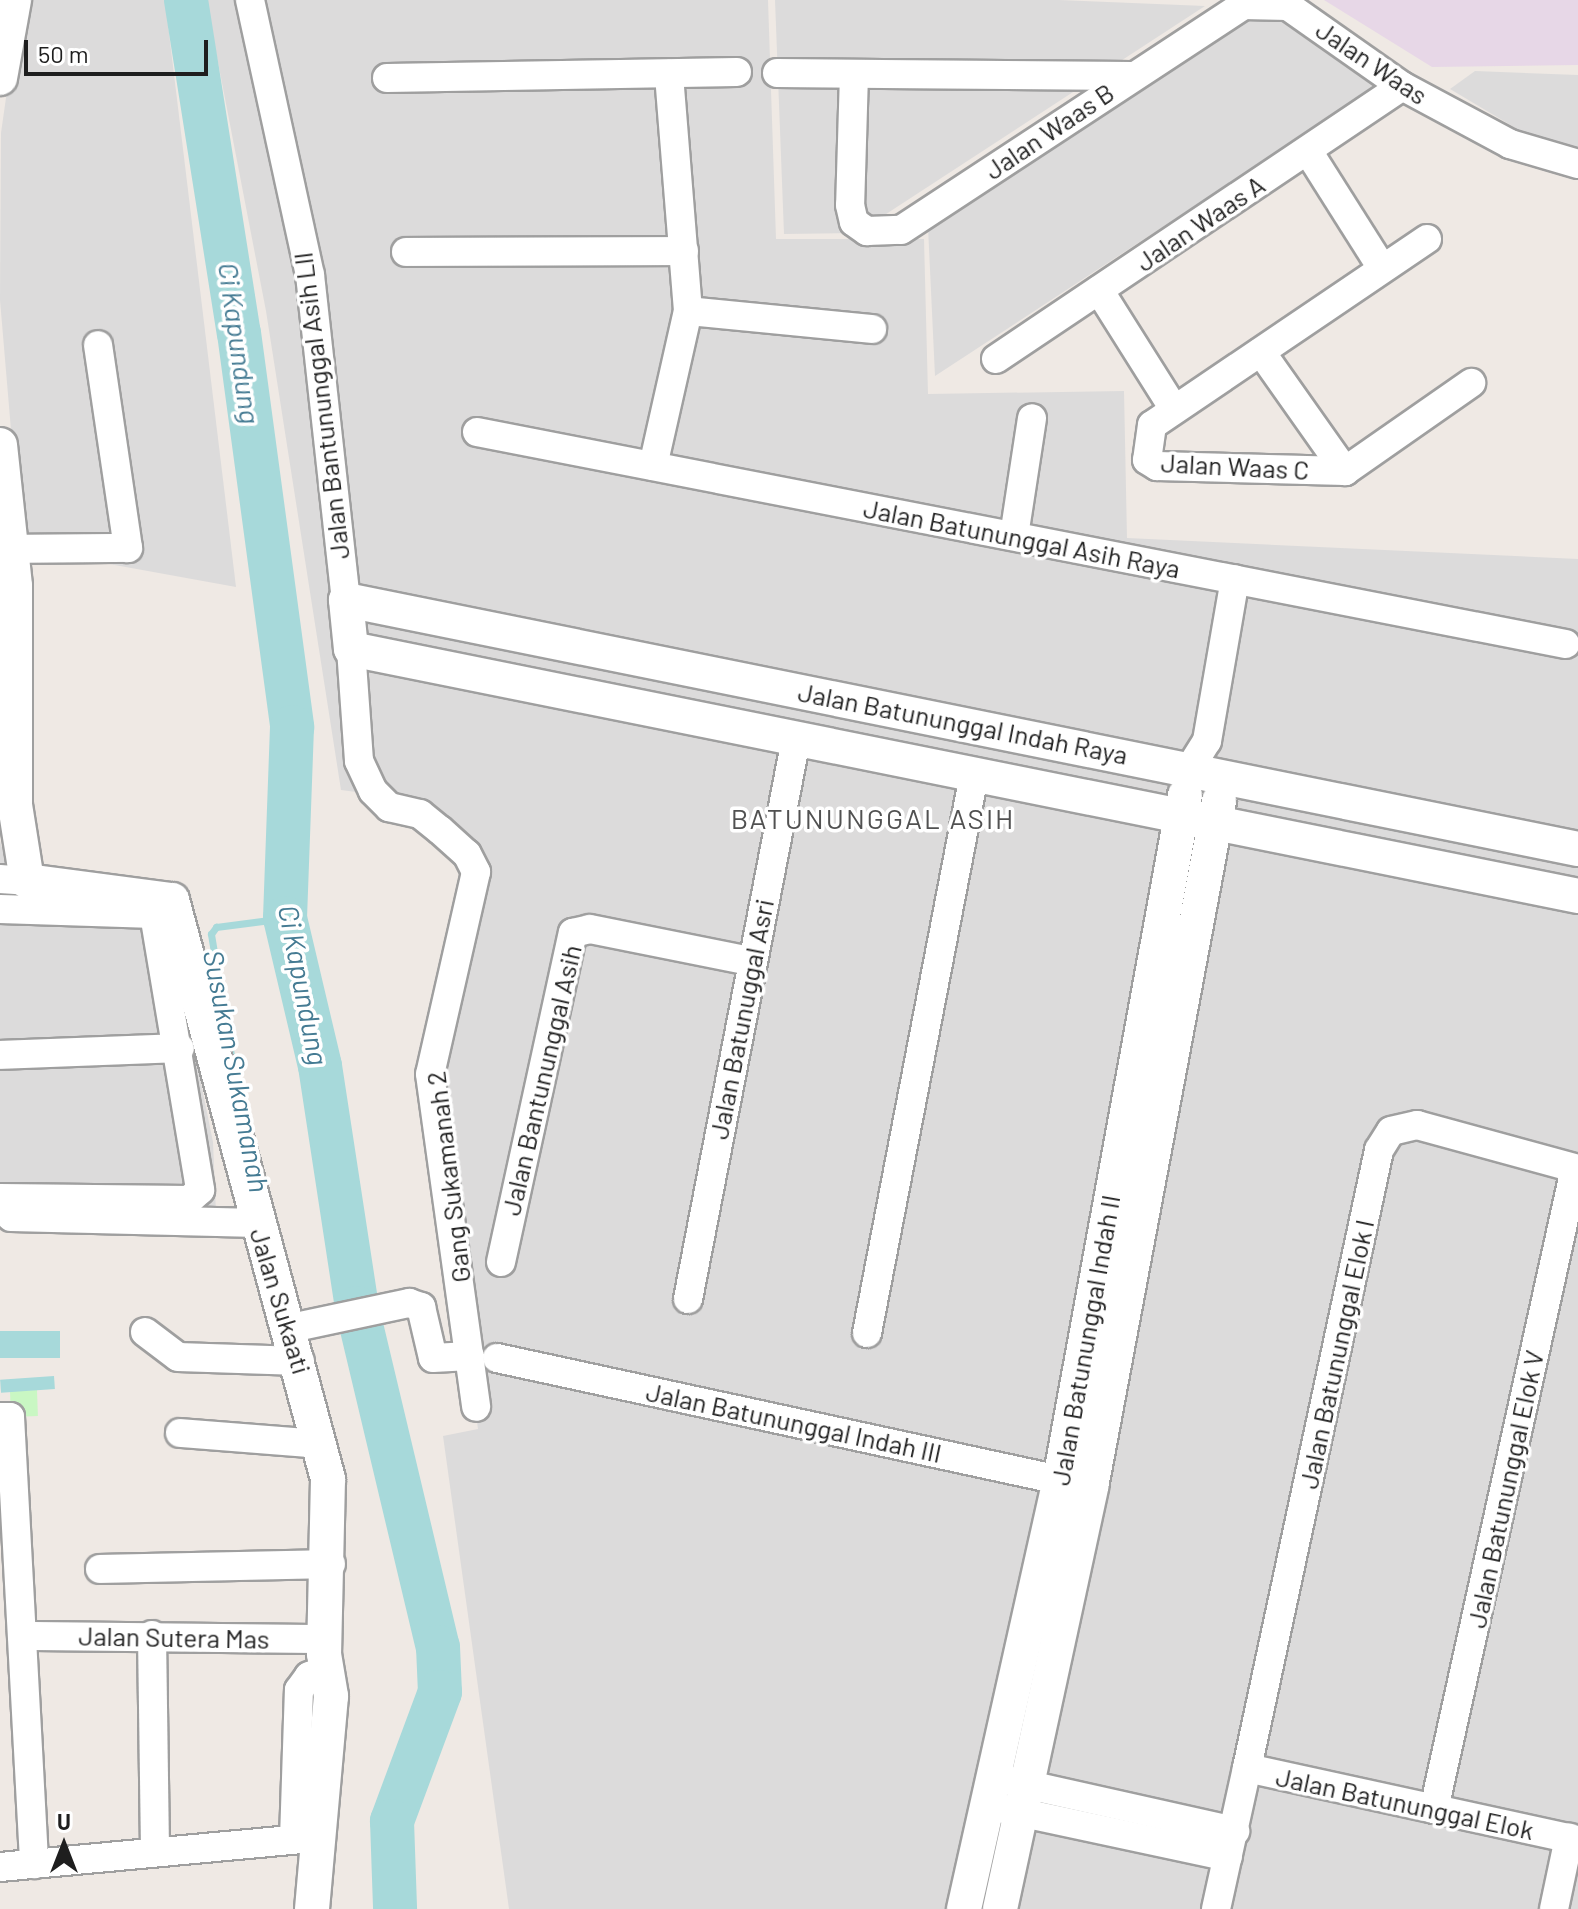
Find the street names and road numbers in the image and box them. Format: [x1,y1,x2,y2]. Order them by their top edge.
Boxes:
street label: Jalan Waas [1310,13,1434,111]
street label: Jalan Waas B [979,76,1119,186]
street label: Jalan Waas A [1130,169,1270,277]
street label: Jalan Bantununggal Asih Lll [287,251,355,561]
street label: Jalan Waas C [1160,447,1310,485]
street label: Jalan Batununggal Asih Raya [861,492,1183,584]
street label: Jalan Batununggal Indah Raya [796,676,1130,770]
street label: Jalan Batunuggal Asri [702,896,780,1142]
street label: Jalan Bantununggal Asih [495,942,587,1218]
street label: Gang Sukamanah 2 [420,1070,476,1284]
street label: Jalan Batununggal Indah II [1044,1192,1126,1488]
street label: Jalan Batununggal Elok I [1292,1216,1380,1492]
street label: Jalan Sukaati [244,1224,318,1378]
street label: Jalan Batununggal Elok V [1460,1347,1550,1631]
street label: Jalan Batununggal Indah III [643,1375,945,1469]
street label: Jalan Sutera Mas [78,1620,270,1654]
street label: Jalan Batununggal Elok [1273,1760,1537,1846]

